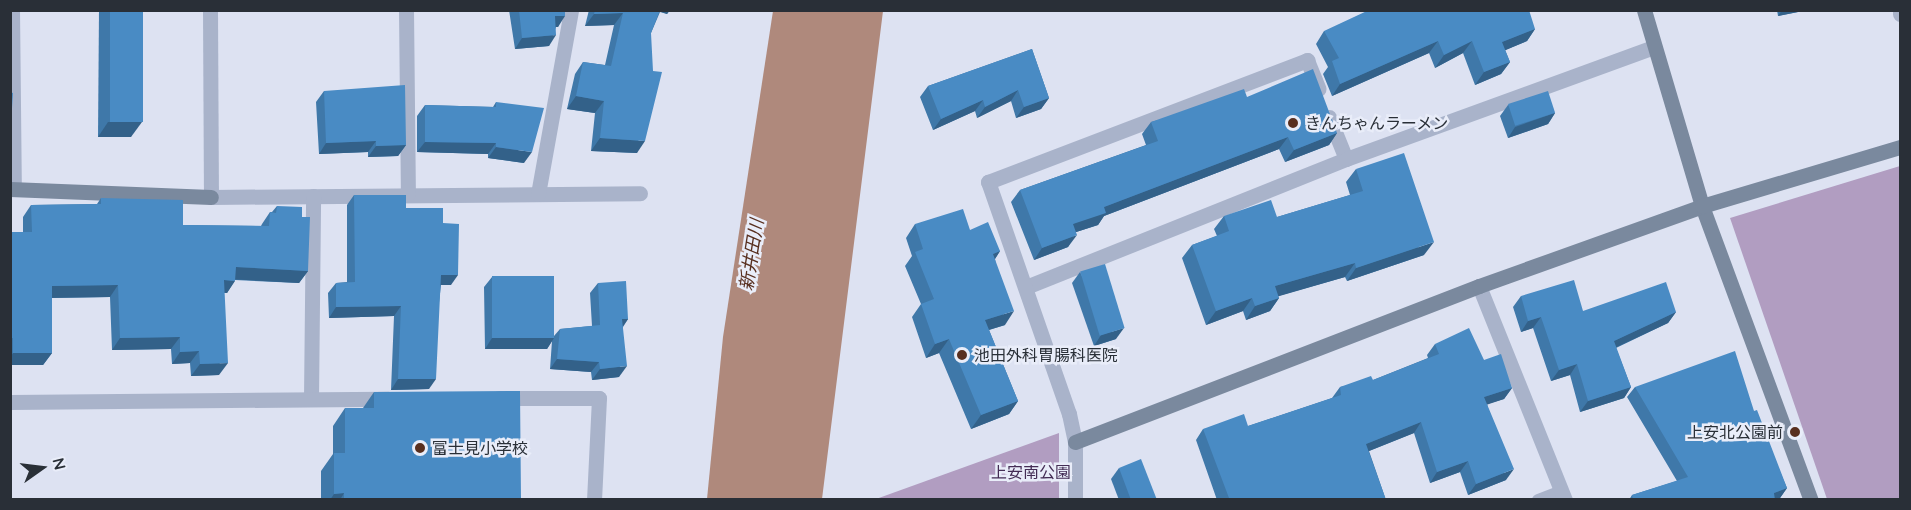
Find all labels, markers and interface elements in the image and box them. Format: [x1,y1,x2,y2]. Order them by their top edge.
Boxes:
place label: きんちゃんラーメン [1305,113,1449,133]
marker: きんちゃんラーメン [1286,116,1300,130]
water label: 新井田川 [736,218,768,292]
place label: 池田外科胃腸科医院 [974,345,1118,365]
marker: 池田外科胃腸科医院 [955,348,969,362]
place label: 上安北公園前 [1687,422,1783,442]
marker: 上安北公園前 [1788,425,1802,439]
north arrow [12,438,72,498]
place label: 富士見小学校 [432,438,528,458]
marker: 富士見小学校 [413,441,427,455]
text: N [48,456,71,472]
park label: 上安南公園 [991,462,1071,482]

